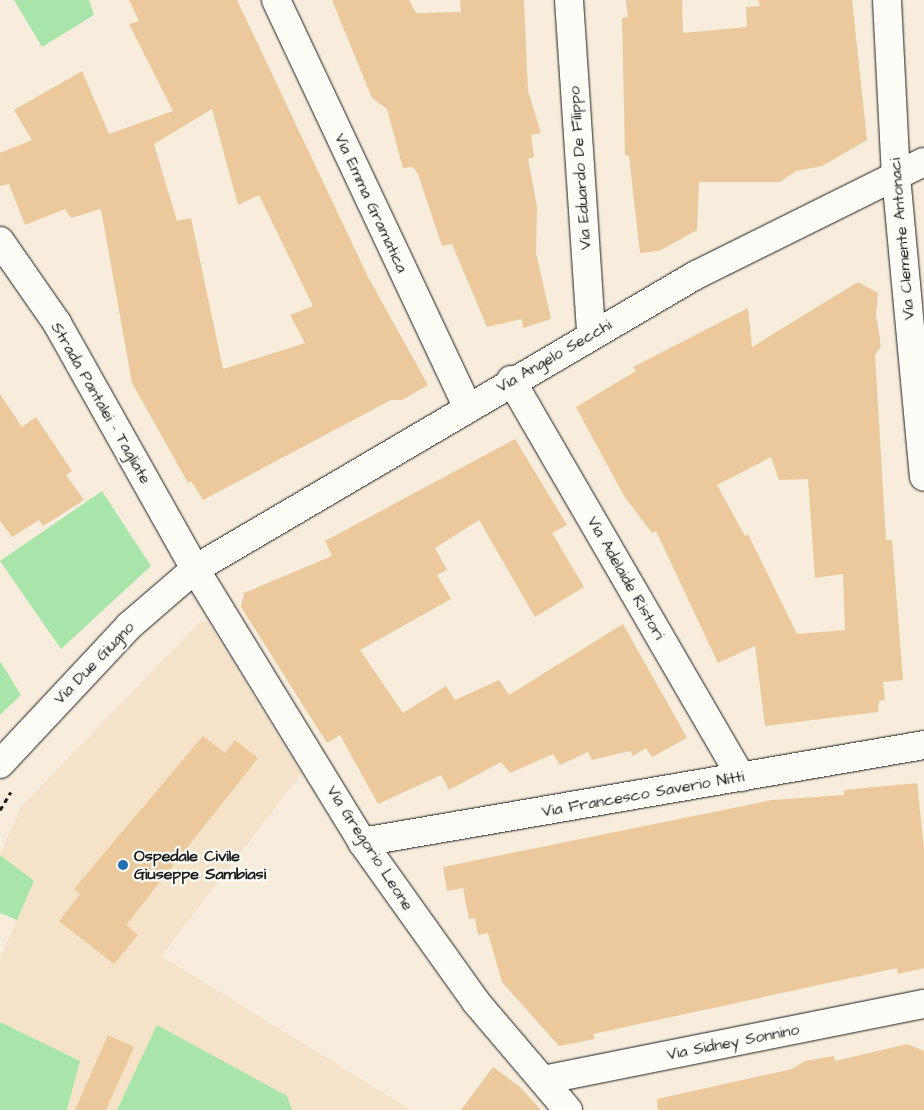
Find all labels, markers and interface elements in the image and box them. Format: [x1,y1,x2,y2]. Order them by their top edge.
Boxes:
street label: Via Eduardo De Filippo [565,85,595,251]
street label: Via Emma Gramatica [330,130,412,276]
street label: Via Clemente Antonaci [885,157,919,321]
street label: Via Angelo Secchi [493,315,615,397]
street label: Strada Pantalei - Tagliate [47,319,155,487]
street label: Via Adelaide Ristori [583,513,669,643]
street label: Via Due Giugno [50,618,138,708]
street label: Via Francesco Saverio Nitti [540,767,746,821]
street label: Via Gregorio Leone [323,782,417,914]
place label: Ospedale Civile Giuseppe Sambiasi [134,846,266,884]
marker: Ospedale Civile Giuseppe Sambiasi [116,858,130,872]
street label: Via Sidney Sonnino [665,1020,801,1064]

